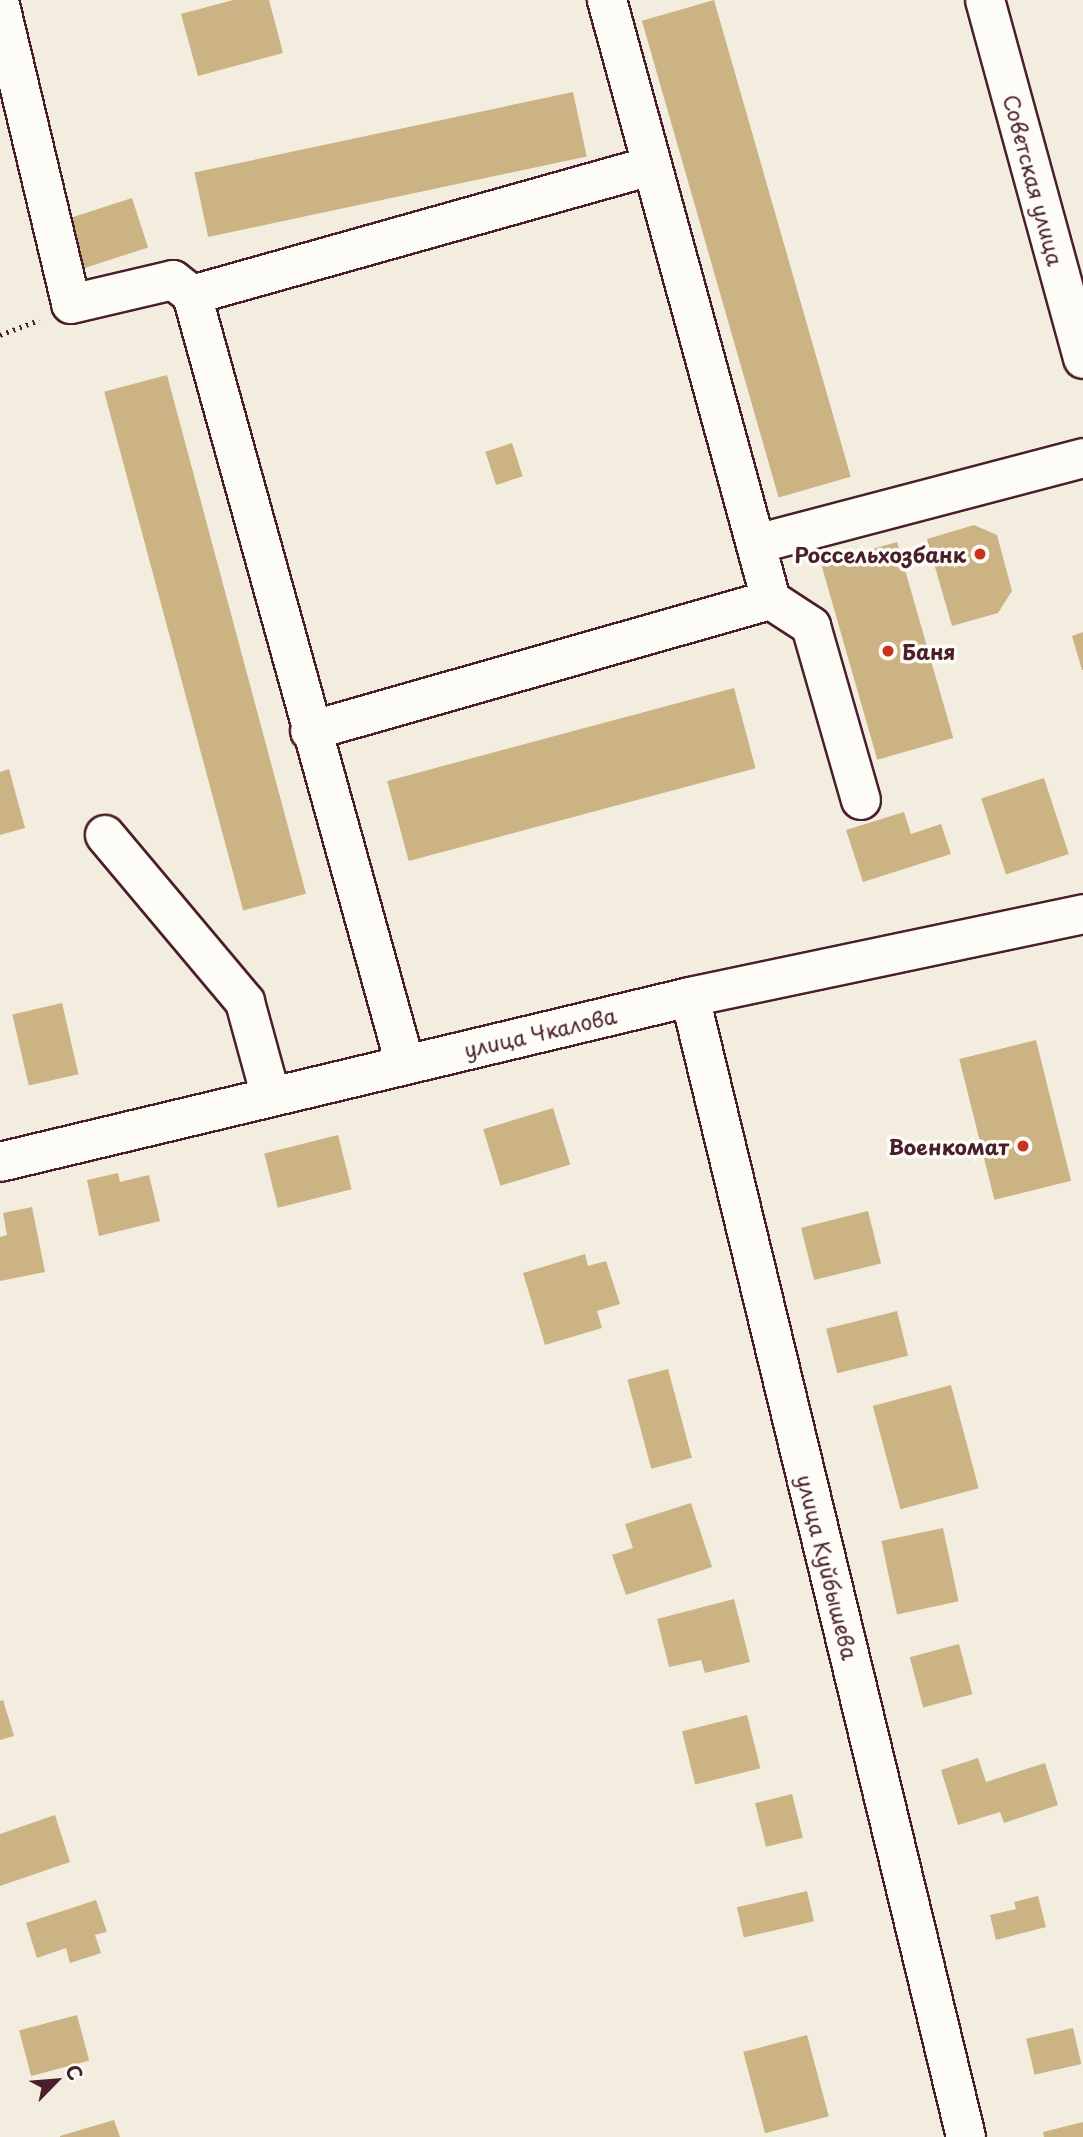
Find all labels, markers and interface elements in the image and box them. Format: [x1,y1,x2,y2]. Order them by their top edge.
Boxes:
street label: Советская улица [999,91,1069,269]
place label: Россельхозбанк [795,541,966,567]
marker: Россельхозбанк [972,546,988,562]
place label: Баня [902,638,956,664]
marker: Баня [880,643,896,659]
street label: улица Чкалова [461,1002,619,1062]
place label: Военкомат [888,1133,1009,1159]
marker: Военкомат [1015,1138,1031,1154]
street label: улица Куйбышева [793,1471,863,1663]
north arrow [21,2046,91,2116]
text: С [59,2060,91,2085]

